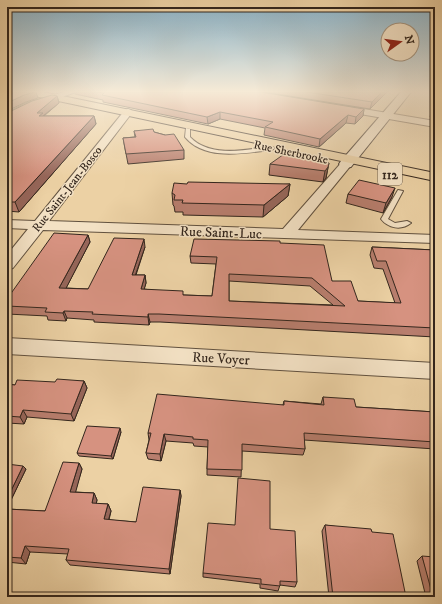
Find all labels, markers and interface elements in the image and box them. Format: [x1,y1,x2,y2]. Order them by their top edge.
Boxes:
north arrow [380,22,420,62]
text: N [401,34,417,46]
street label: Rue Sherbrooke [252,137,330,168]
street label: Rue Saint-Jean-Bosco [29,143,106,235]
road number: 112 [378,163,402,185]
street label: Rue Saint-Luc [180,223,262,243]
street label: Rue Voyer [192,349,251,370]

